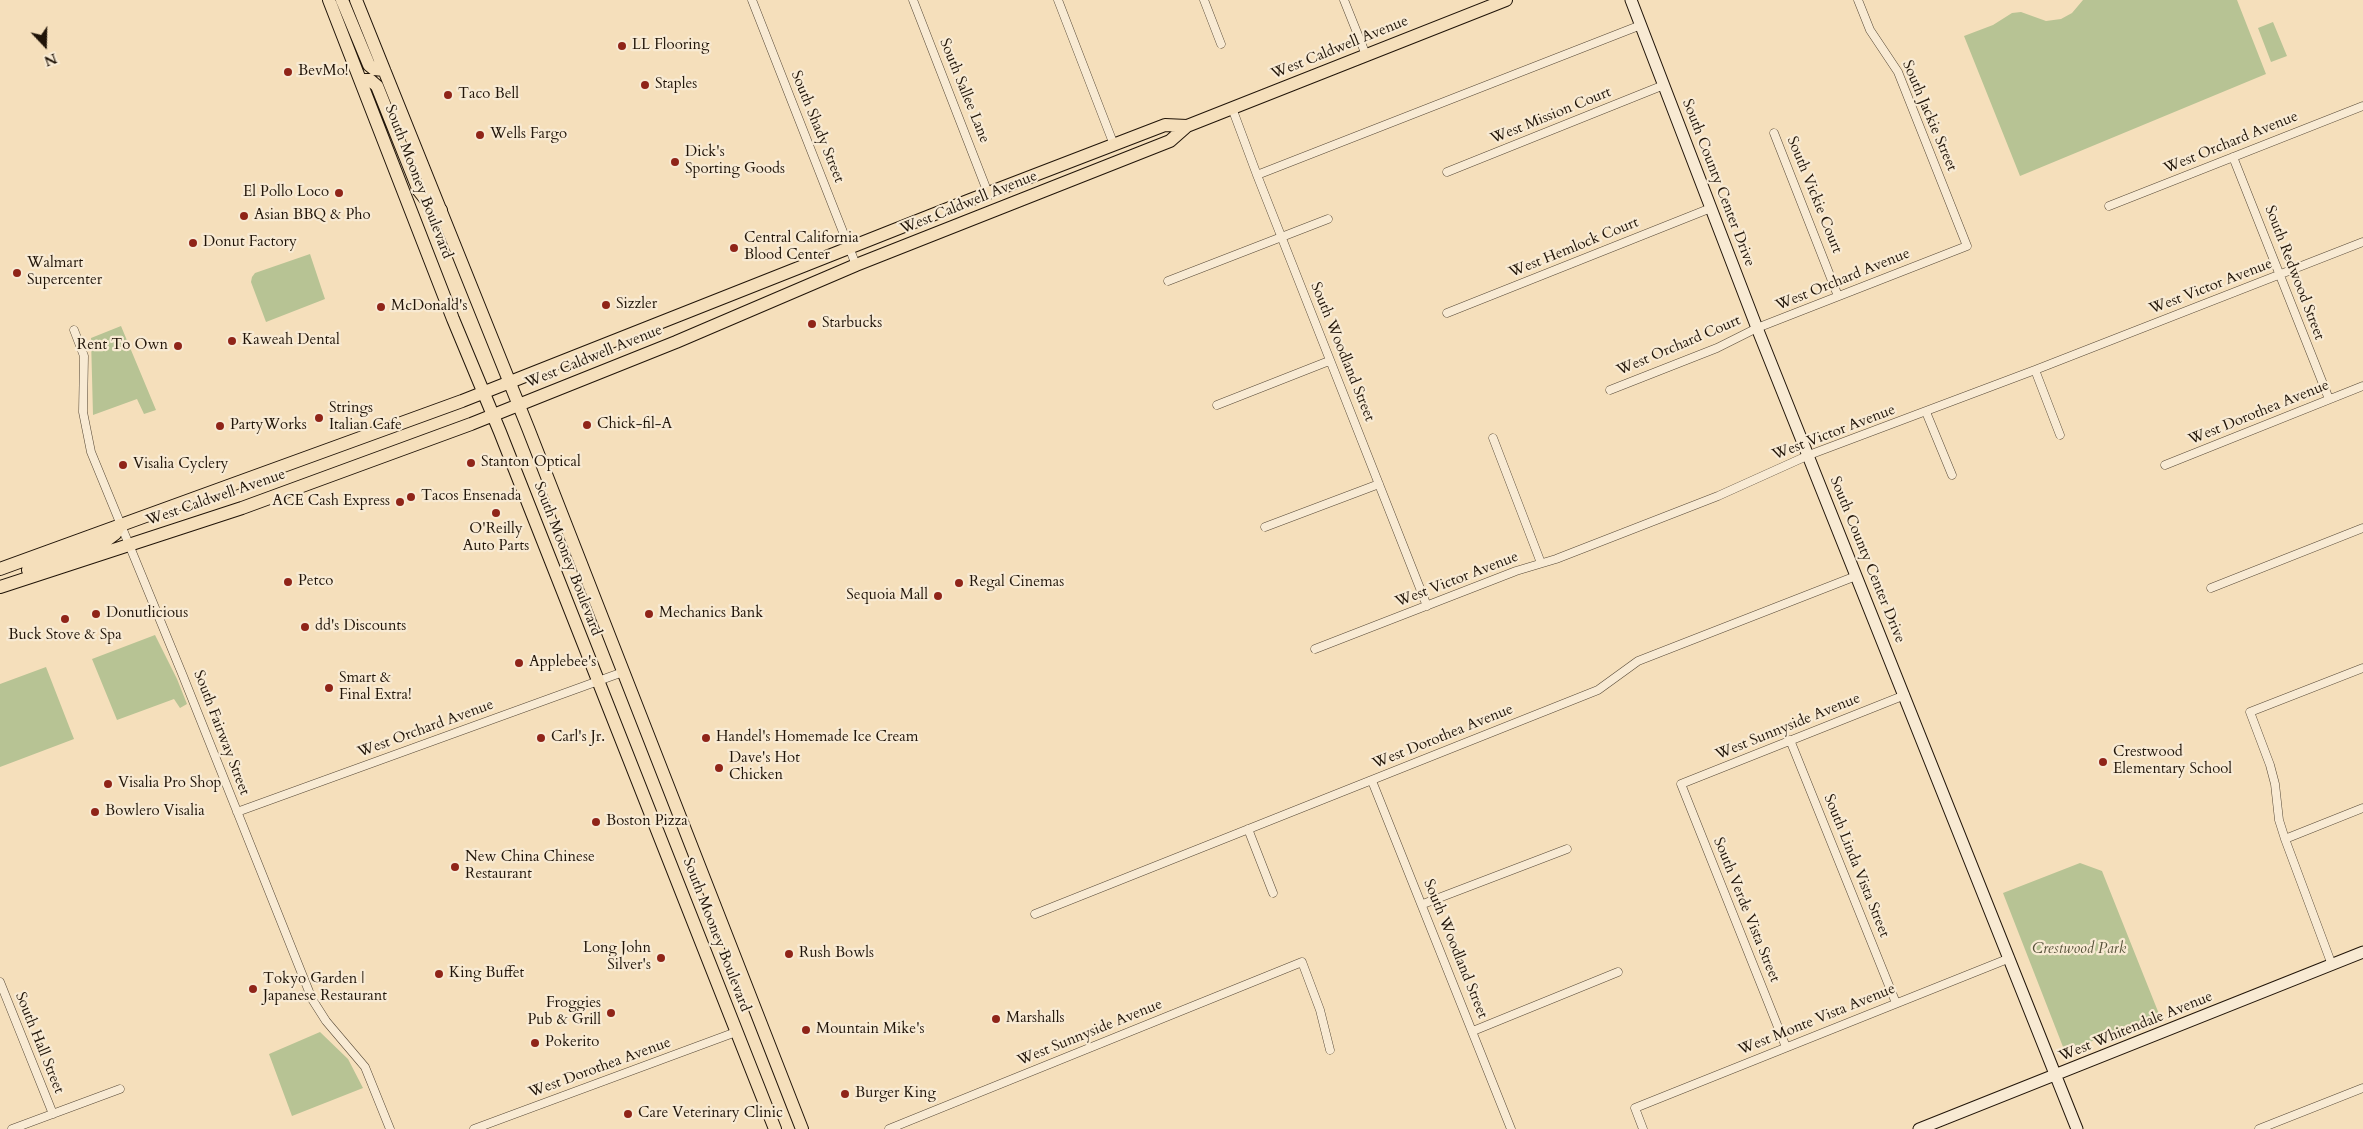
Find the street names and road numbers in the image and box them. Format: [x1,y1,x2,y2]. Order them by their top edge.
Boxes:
street label: West Caldwell Avenue [1269,12,1411,84]
street label: South Sallee Lane [935,36,993,146]
street label: South Jackie Street [1898,58,1960,174]
street label: South Shady Street [786,68,848,186]
street label: West Mission Court [1488,84,1614,148]
street label: South County Center Drive [1678,97,1758,269]
street label: South Mooney Boulevard [380,103,456,261]
street label: West Orchard Avenue [2161,108,2301,178]
street label: South Vickie Court [1782,134,1846,256]
street label: West Caldwell Avenue [898,167,1040,239]
street label: South Redwood Street [2260,203,2328,343]
street label: West Hemlock Court [1507,214,1641,282]
street label: West Orchard Avenue [1773,245,1913,315]
street label: West Victor Avenue [2147,255,2275,319]
street label: South Woodland Street [1306,280,1378,424]
street label: West Orchard Court [1614,312,1744,380]
street label: West Caldwell Avenue [523,321,665,393]
street label: West Dorothea Avenue [2186,377,2332,449]
street label: West Victor Avenue [1770,401,1898,465]
street label: West Caldwell Avenue [144,466,288,530]
street label: South County Center Drive [1825,474,1909,646]
street label: South Mooney Boulevard [529,480,605,638]
street label: West Victor Avenue [1393,548,1521,612]
street label: South Fairway Street [189,668,253,798]
street label: West Sunnyside Avenue [1713,690,1863,764]
street label: West Orchard Avenue [356,696,496,762]
street label: West Dorothea Avenue [1370,701,1516,773]
street label: South Linda Vista Street [1819,792,1893,940]
street label: South Verde Vista Street [1709,835,1783,985]
street label: South Mooney Boulevard [678,856,754,1014]
street label: South Woodland Street [1419,877,1491,1021]
street label: West Monte Vista Avenue [1736,980,1898,1060]
street label: West Whitendale Avenue [2057,988,2215,1066]
street label: South Hall Street [10,990,68,1096]
street label: West Sunnyside Avenue [1015,996,1165,1070]
street label: West Dorothea Avenue [526,1034,674,1102]

